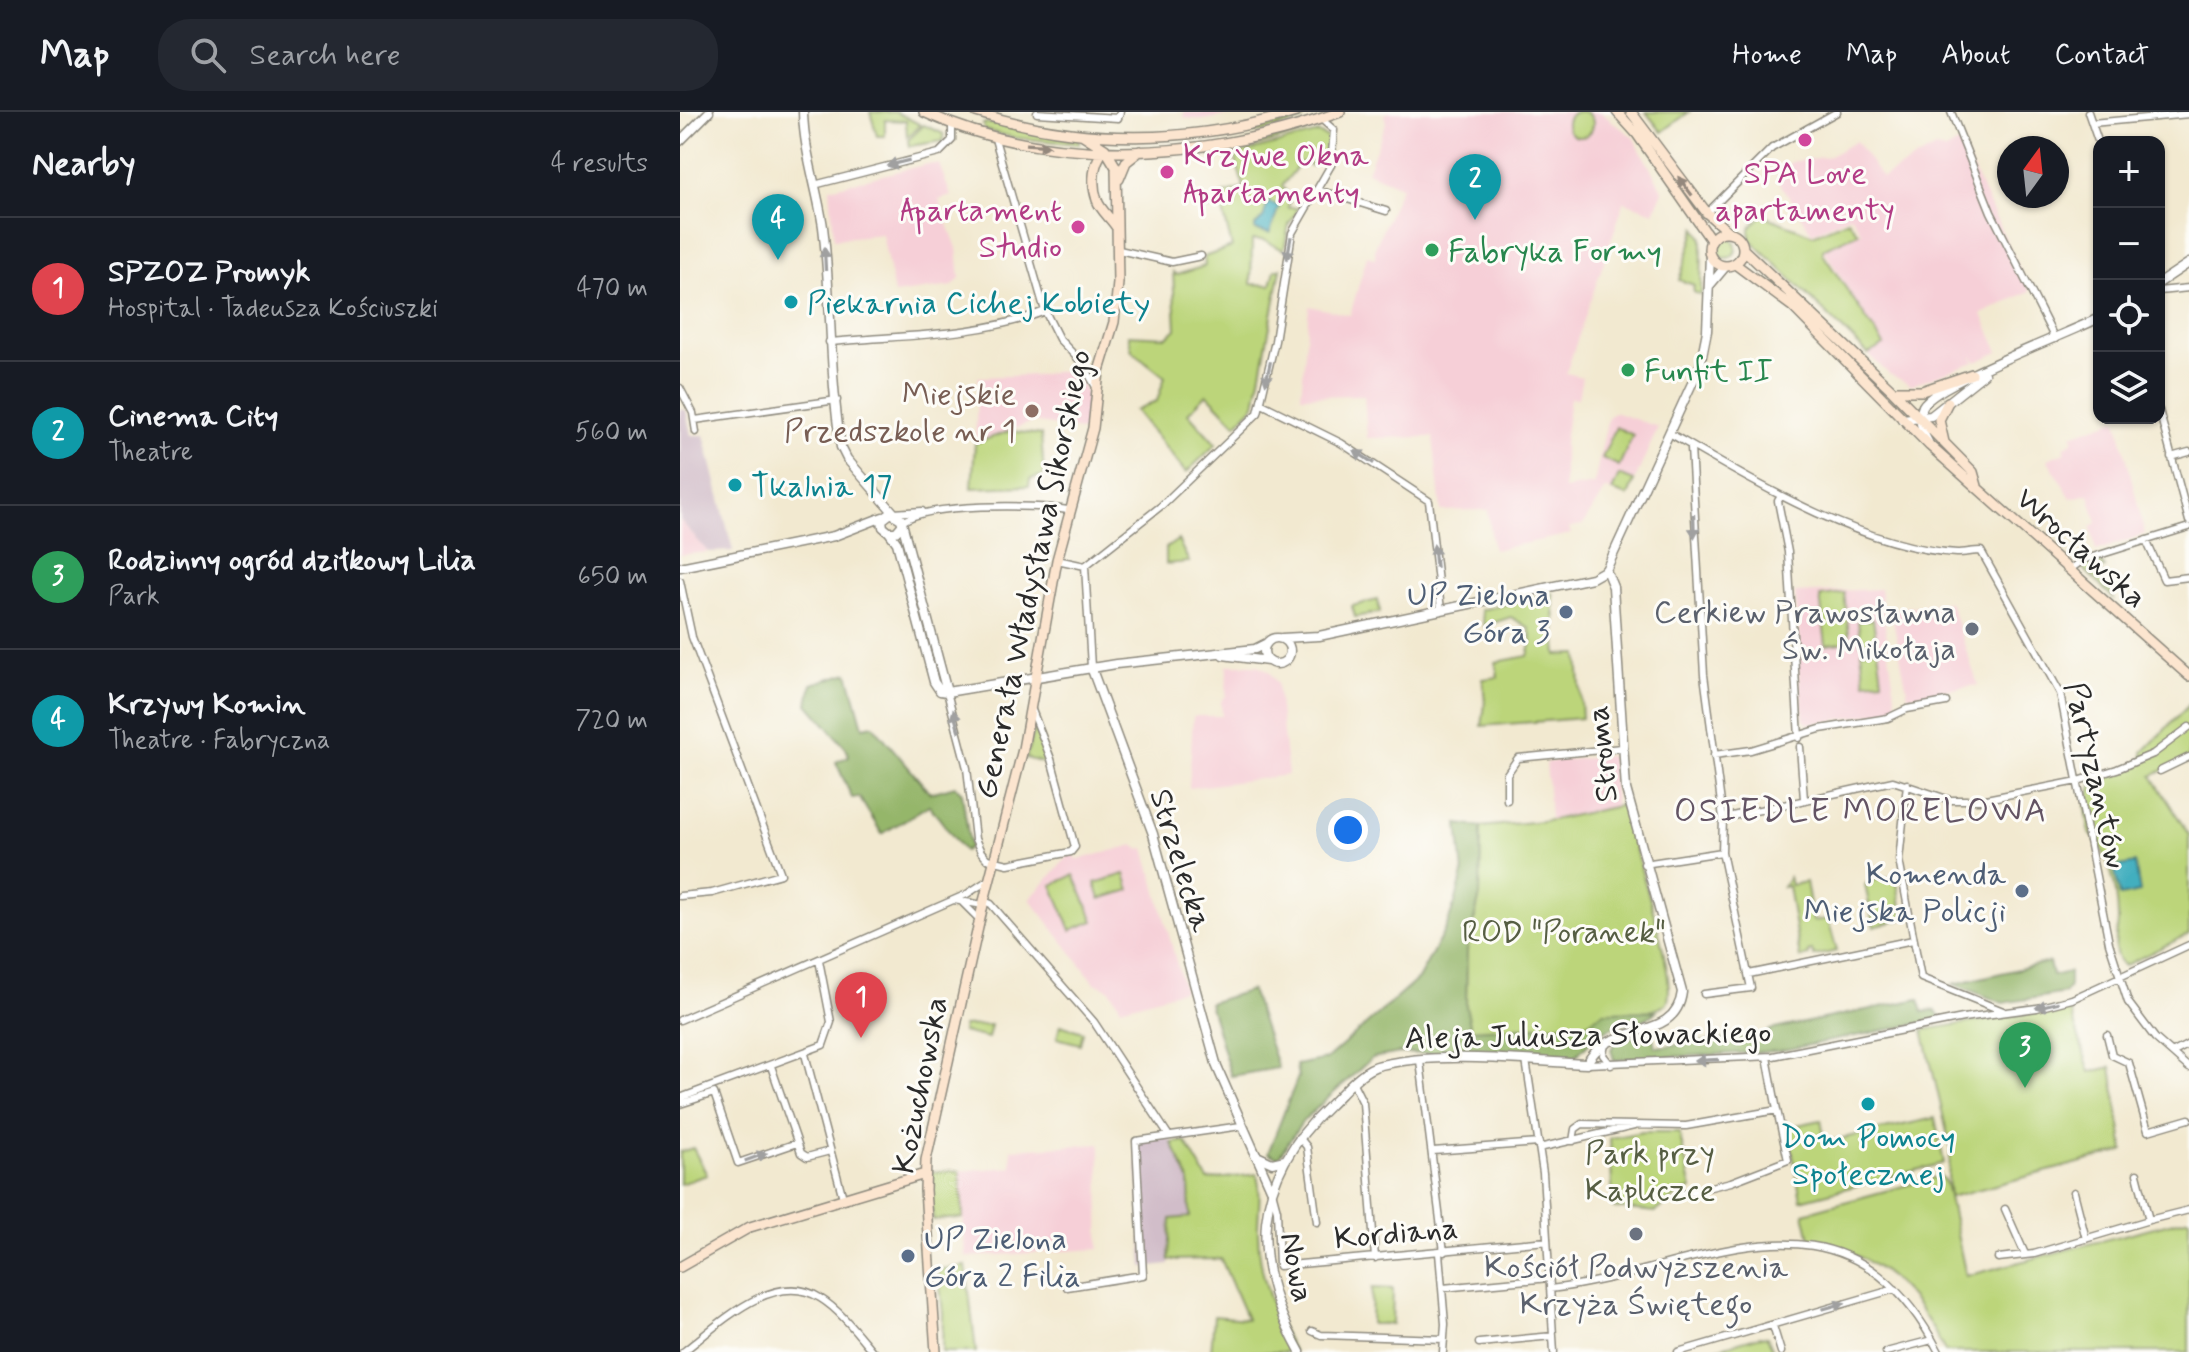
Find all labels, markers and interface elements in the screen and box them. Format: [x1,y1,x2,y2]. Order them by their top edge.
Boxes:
search box [158,19,718,91]
text: Map [40,31,110,80]
icon: search [186,33,230,77]
text: Search here [250,36,401,75]
text: Home [1732,37,1802,74]
text: Map [1846,37,1897,74]
text: About [1941,37,2010,74]
text: Contact [2054,37,2149,74]
marker: SPA Love apartamenty [1796,131,1814,149]
place label: Krzywe Okna Apartamenty [1183,135,1370,217]
north arrow [1997,136,2069,208]
map controls [2093,136,2165,424]
button: + [2093,136,2165,208]
one-way arrow [1026,139,1051,152]
text: Nearby [32,142,136,187]
text: 4 results [551,147,648,181]
place label: SPA Love apartamenty [1715,153,1895,232]
pin: 2 [1449,154,1501,220]
one-way arrow [885,158,910,170]
marker: Krzywe Okna Apartamenty [1158,163,1176,181]
one-way arrow [1678,175,1694,196]
place label: Apartament Studio [900,190,1062,269]
pin: 4 [752,194,804,260]
button: − [2093,208,2165,280]
marker: Apartament Studio [1069,218,1087,236]
place label: Fabryka Formy [1448,231,1662,273]
one-way arrow [1283,236,1295,261]
marker: Fabryka Formy [1423,241,1441,259]
one-way arrow [818,246,831,271]
text: SPZOZ Promyk [108,253,310,292]
text: 1 [52,272,64,306]
text: 470 m [576,272,648,306]
button: locate [2093,280,2165,352]
place label: Piekarnia Cichej Kobiety [807,283,1150,325]
text: Hospital · Tadeusza Kościuszki [108,292,438,326]
marker: Piekarnia Cichej Kobiety [782,293,800,311]
street label: Generała Władysława Sikorskiego [966,346,1102,803]
place label: Funfit II [1644,351,1773,393]
button: layers [2093,352,2165,424]
one-way arrow [1262,360,1274,385]
marker: Funfit II [1619,361,1637,379]
place label: Miejskie Przedszkole nr 1 [784,374,1016,453]
text: Cinema City [108,397,278,436]
marker: Miejskie Przedszkole nr 1 [1023,402,1041,420]
text: 2 [52,416,64,450]
text: 560 m [575,416,648,450]
text: Theatre [108,436,193,470]
one-way arrow [1354,450,1375,465]
place label: Tkalnia 17 [751,466,892,508]
marker: Tkalnia 17 [726,476,744,494]
street label: Wrocławska [2006,478,2155,619]
one-way arrow [1688,514,1701,539]
text: Rodzinny ogród dziłkowy Lilia [108,541,476,580]
one-way arrow [1429,543,1442,568]
text: 3 [52,560,64,594]
text: 650 m [577,560,648,594]
place label: UP Zielona Góra 3 [1407,575,1550,654]
text: Park [108,580,160,614]
place label: Cerkiew Prawosławna Św. Mikołaja [1654,592,1956,671]
marker: UP Zielona Góra 3 [1557,603,1575,621]
marker: Cerkiew Prawosławna Św. Mikołaja [1963,620,1981,638]
street label: Partyzantów [2053,678,2137,873]
text: Krzywy Komin [108,685,306,724]
street label: Stroma [1577,703,1629,804]
text: 4 [50,704,66,738]
text: 720 m [575,704,648,738]
one-way arrow [949,709,961,734]
text: Theatre · Fabryczna [108,724,330,758]
street label: Strzelecka [1138,784,1222,938]
district label: OSIEDLE MORELOWA [1674,789,2048,834]
your location [1328,810,1368,850]
place label: Komenda Miejska Policji [1804,854,2007,933]
marker: Komenda Miejska Policji [2013,882,2031,900]
park label: ROD "Poranek" [1462,912,1666,954]
pin: 1 [835,972,887,1038]
street label: Kożuchowska [883,993,959,1177]
one-way arrow [2034,999,2059,1012]
street label: Aleja Juliusza Słowackiego [1404,1012,1772,1060]
pin: 3 [1999,1022,2051,1088]
one-way arrow [1695,1054,1720,1067]
marker: Dom Pomocy Społecznej [1859,1095,1877,1113]
place label: Dom Pomocy Społecznej [1780,1117,1956,1196]
park label: Park przy Kapliczce [1585,1133,1715,1212]
one-way arrow [744,1151,768,1163]
street label: Kordiana [1332,1208,1460,1260]
place label: UP Zielona Góra 2 Filia [924,1219,1081,1298]
marker: Kościół Podwyższenia Krzyża Świętego [1627,1225,1645,1243]
street label: Nowa [1269,1229,1323,1306]
marker: UP Zielona Góra 2 Filia [899,1247,917,1265]
place label: Kościół Podwyższenia Krzyża Świętego [1484,1247,1789,1329]
one-way arrow [1822,1299,1846,1312]

